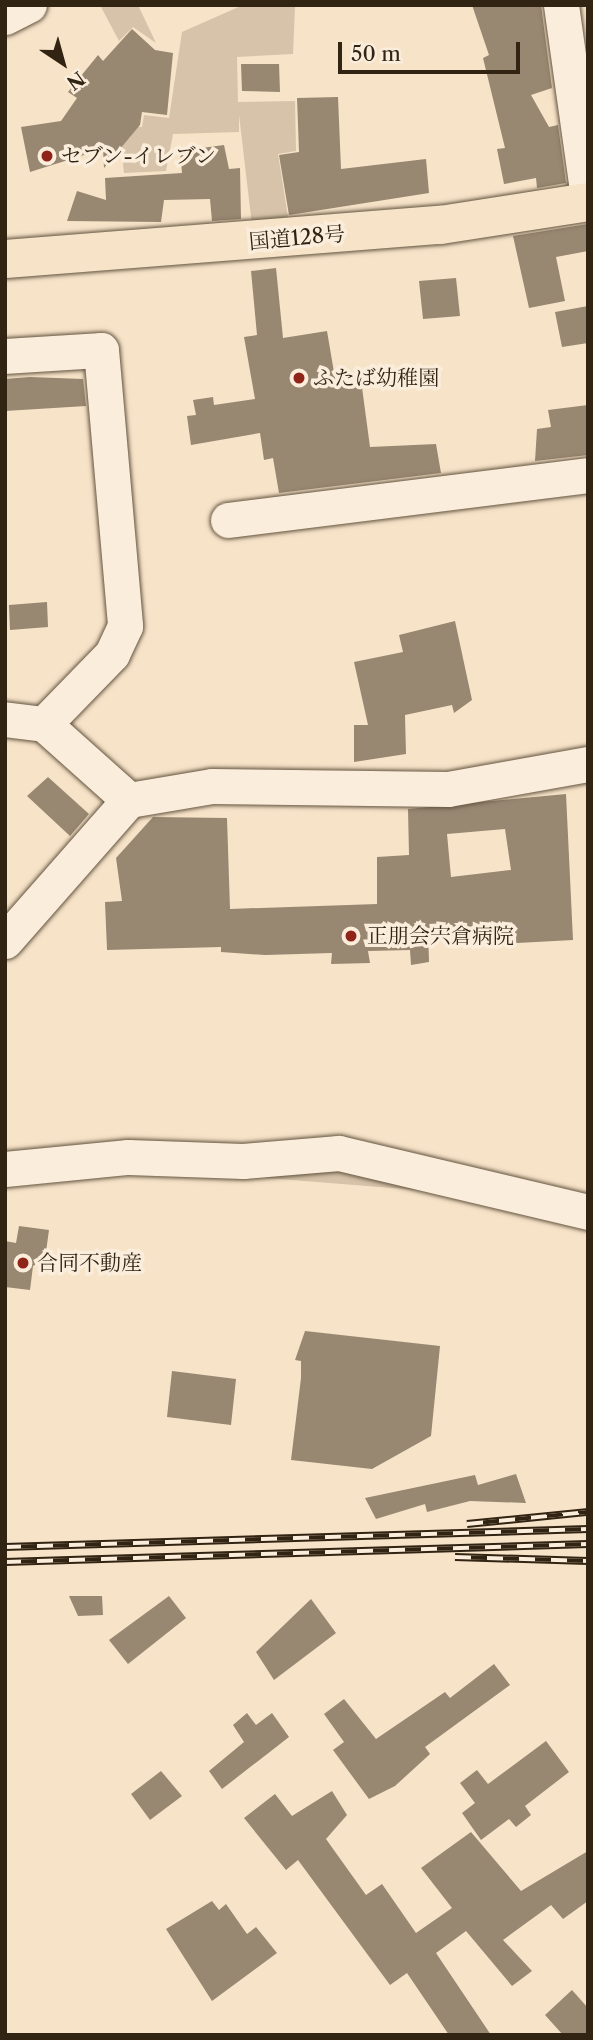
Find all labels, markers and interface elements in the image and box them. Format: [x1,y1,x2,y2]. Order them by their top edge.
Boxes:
north arrow [28,28,98,98]
scale bar [341,28,523,72]
text: 50 m [351,41,401,66]
text: N [62,66,89,95]
place label: セブン-イレブン [61,143,218,169]
marker: セブン-イレブン [39,148,55,164]
street label: 国道128号 [248,221,346,255]
place label: ふたば幼稚園 [313,365,439,391]
marker: ふたば幼稚園 [291,370,307,386]
place label: 正朋会宍倉病院 [367,923,514,949]
marker: 正朋会宍倉病院 [341,926,361,946]
place label: 合同不動産 [37,1250,142,1276]
marker: 合同不動産 [15,1255,31,1271]

